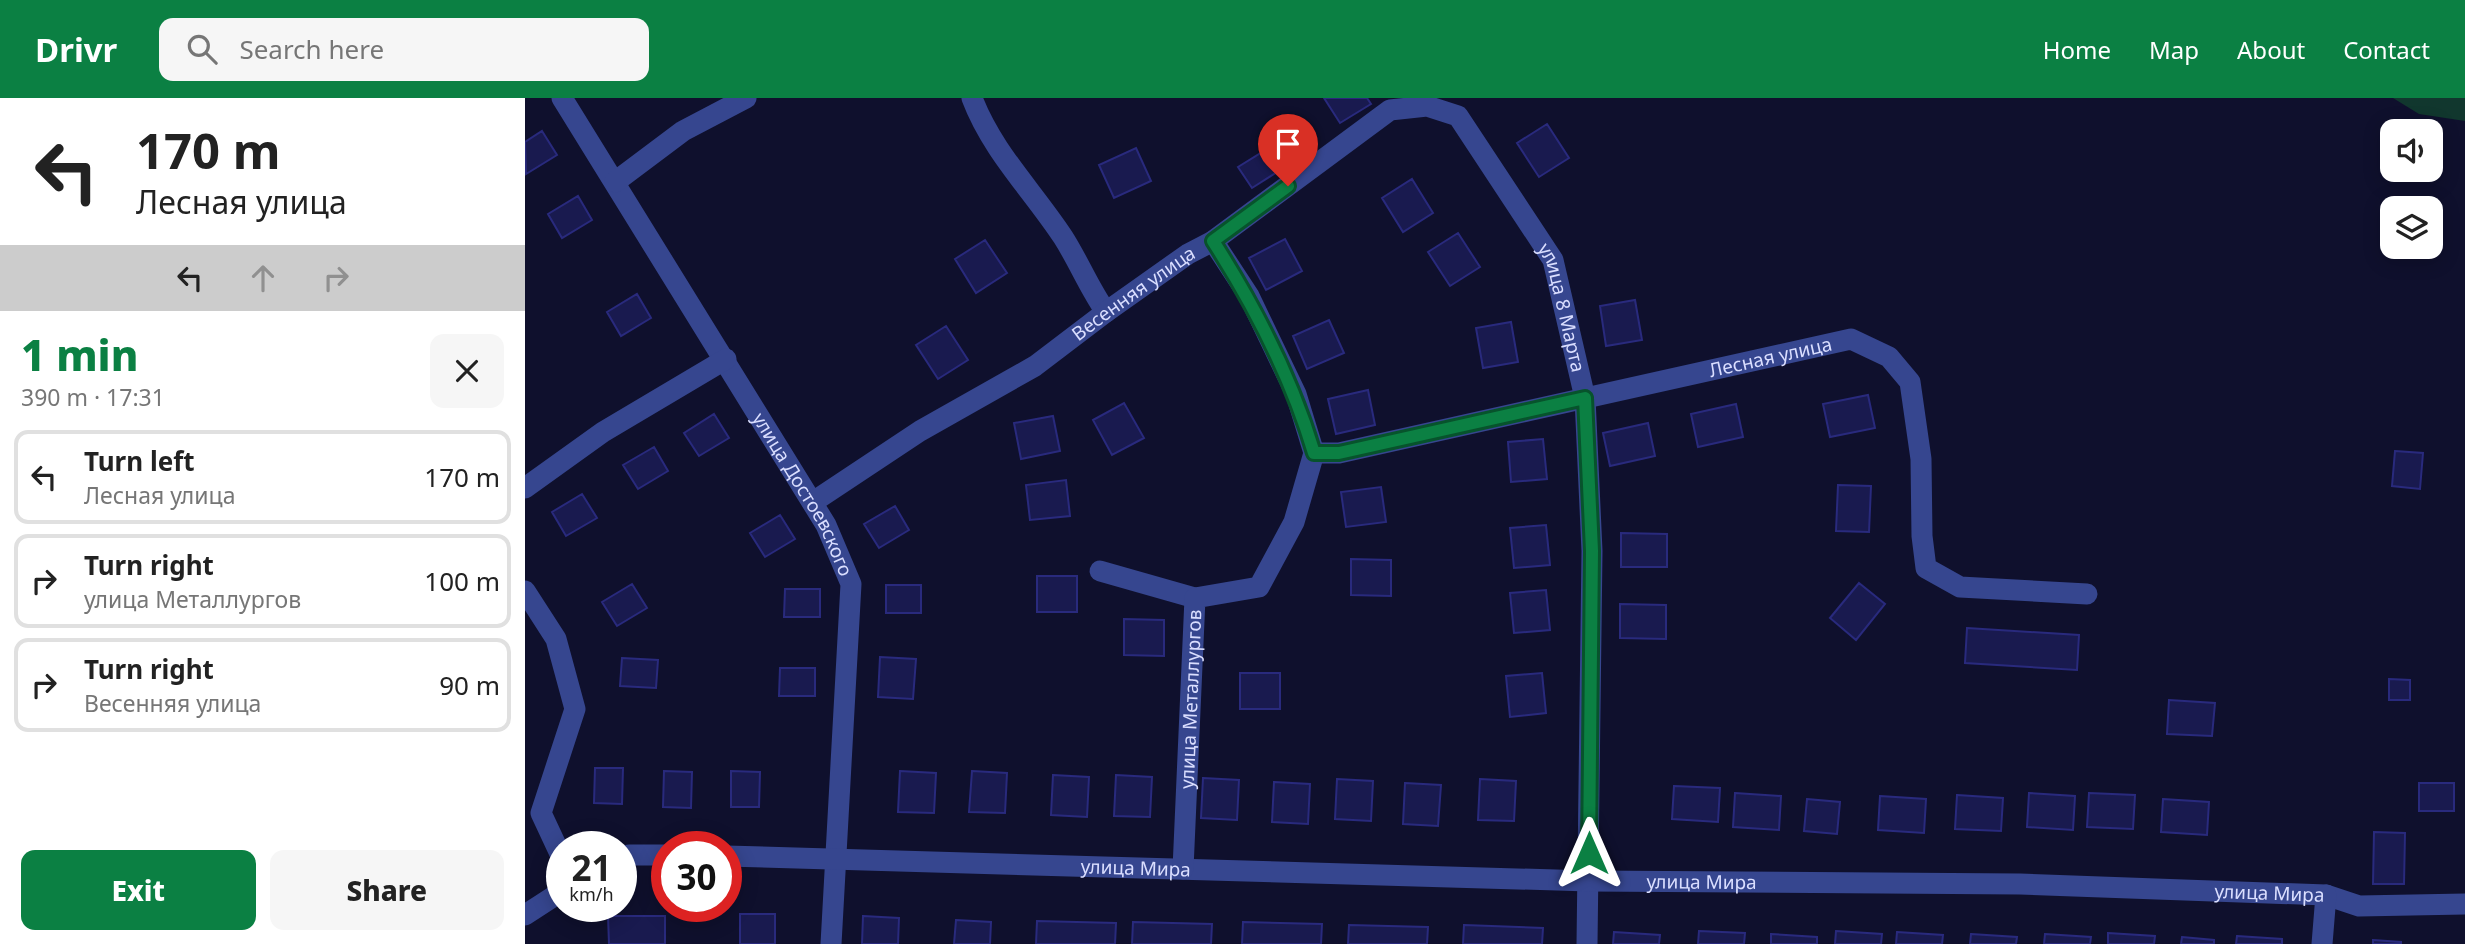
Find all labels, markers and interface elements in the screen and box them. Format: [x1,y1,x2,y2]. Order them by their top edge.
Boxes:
search box [159,18,649,81]
text: Drivr [35,27,117,72]
icon: search [183,30,221,68]
text: Search here [239,31,384,67]
text: Home [2043,33,2111,66]
text: Map [2149,33,2199,66]
text: About [2237,33,2305,66]
text: Contact [2343,33,2430,66]
pin [1258,114,1318,186]
text: 170 m [136,117,281,183]
map controls [2380,119,2443,259]
button: sound [2380,119,2443,182]
icon: arrive [1269,125,1307,163]
icon: left [21,126,112,217]
text: Лесная улица [136,180,347,223]
button: layers [2380,196,2443,259]
street label: улица 8 Марта [1532,237,1592,375]
street label: Весенняя улица [1066,240,1199,347]
icon: left [171,259,209,297]
icon: ahead [244,259,282,297]
icon: right [317,259,355,297]
text: 1 min [21,326,138,383]
street label: Лесная улица [1706,331,1834,383]
button: close [430,334,504,408]
text: 390 m · 17:31 [21,381,165,413]
street label: улица Достоевского [746,407,859,580]
text: Turn left [84,443,195,479]
icon: left [25,458,63,496]
text: 170 m [424,459,500,495]
text: Лесная улица [84,479,235,511]
text: Turn right [84,547,214,583]
icon: right [25,562,63,600]
text: 100 m [424,563,500,599]
text: улица Металлургов [84,583,301,615]
street label: улица Металлургов [1174,609,1207,789]
text: Turn right [84,651,214,687]
icon: right [25,666,63,704]
text: 90 m [439,667,500,703]
text: Весенняя улица [84,687,261,719]
position arrow [1552,816,1626,890]
speed limit sign: 30 [651,831,742,922]
text: 21 [571,844,612,891]
button: Exit [21,850,256,930]
button: Share [270,850,504,930]
street label: улица Мира [1080,853,1191,882]
street label: улица Мира [1647,868,1757,895]
street label: улица Мира [2214,878,2325,908]
text: km/h [569,882,614,906]

